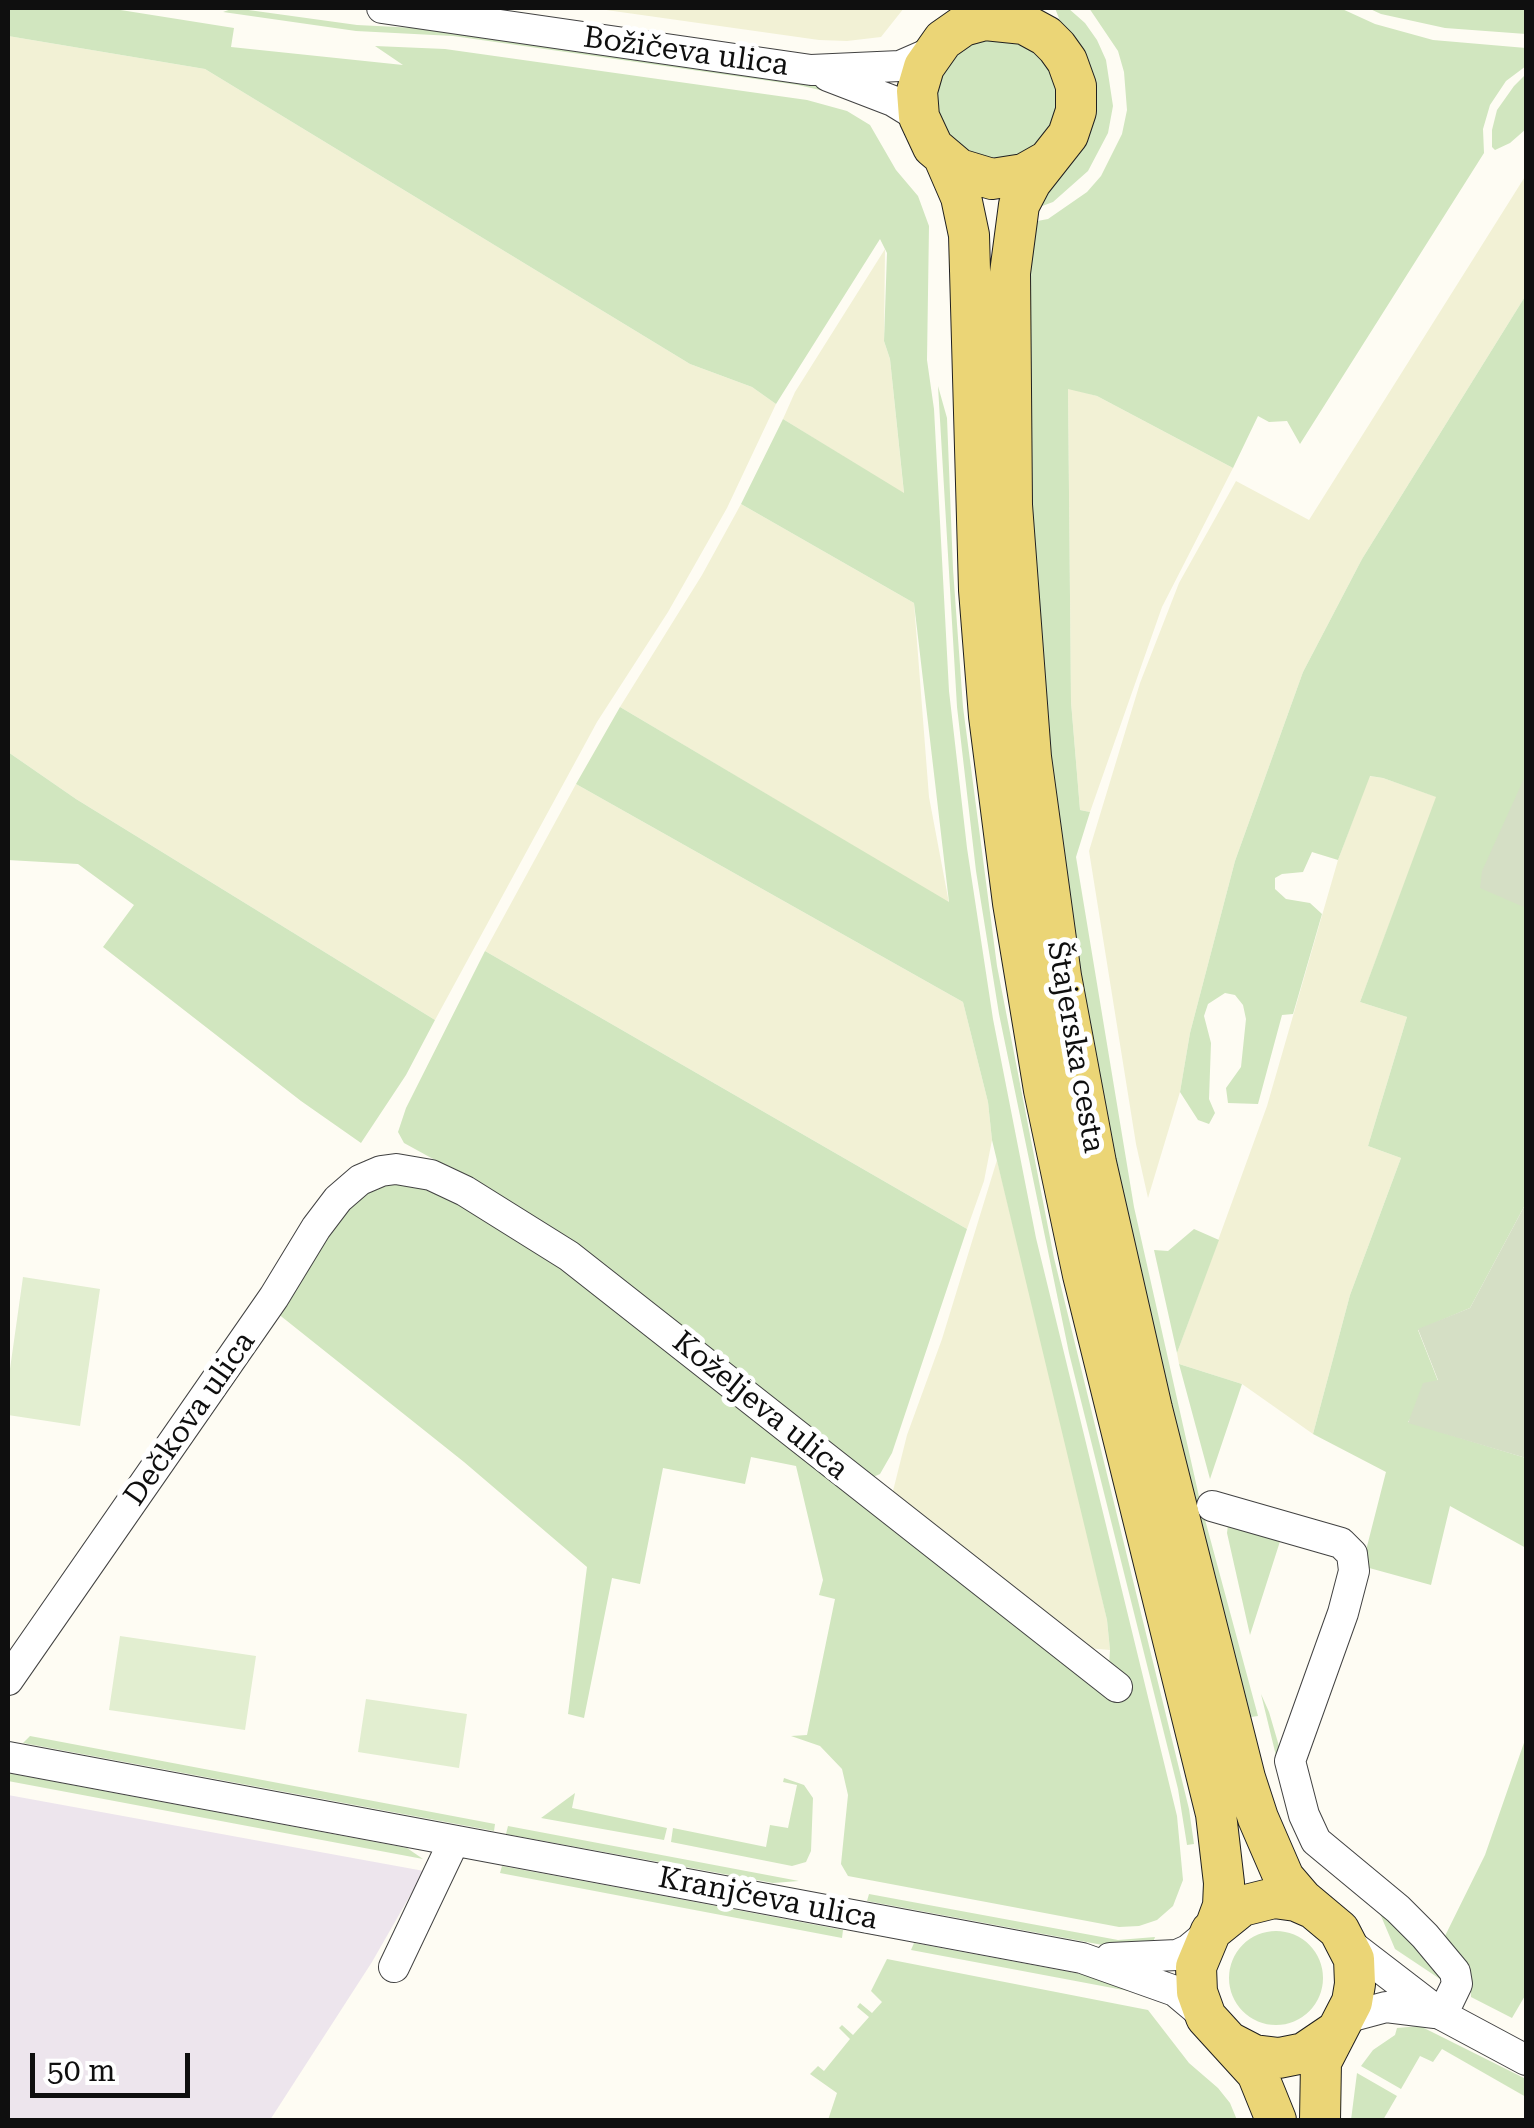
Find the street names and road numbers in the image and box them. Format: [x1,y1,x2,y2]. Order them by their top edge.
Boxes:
street label: Božičeva ulica [581,20,791,84]
street label: Štajerska cesta [1039,938,1111,1156]
street label: Koželjeva ulica [665,1324,855,1488]
street label: Dečkova ulica [117,1325,263,1513]
street label: Kranjčeva ulica [655,1860,881,1938]

